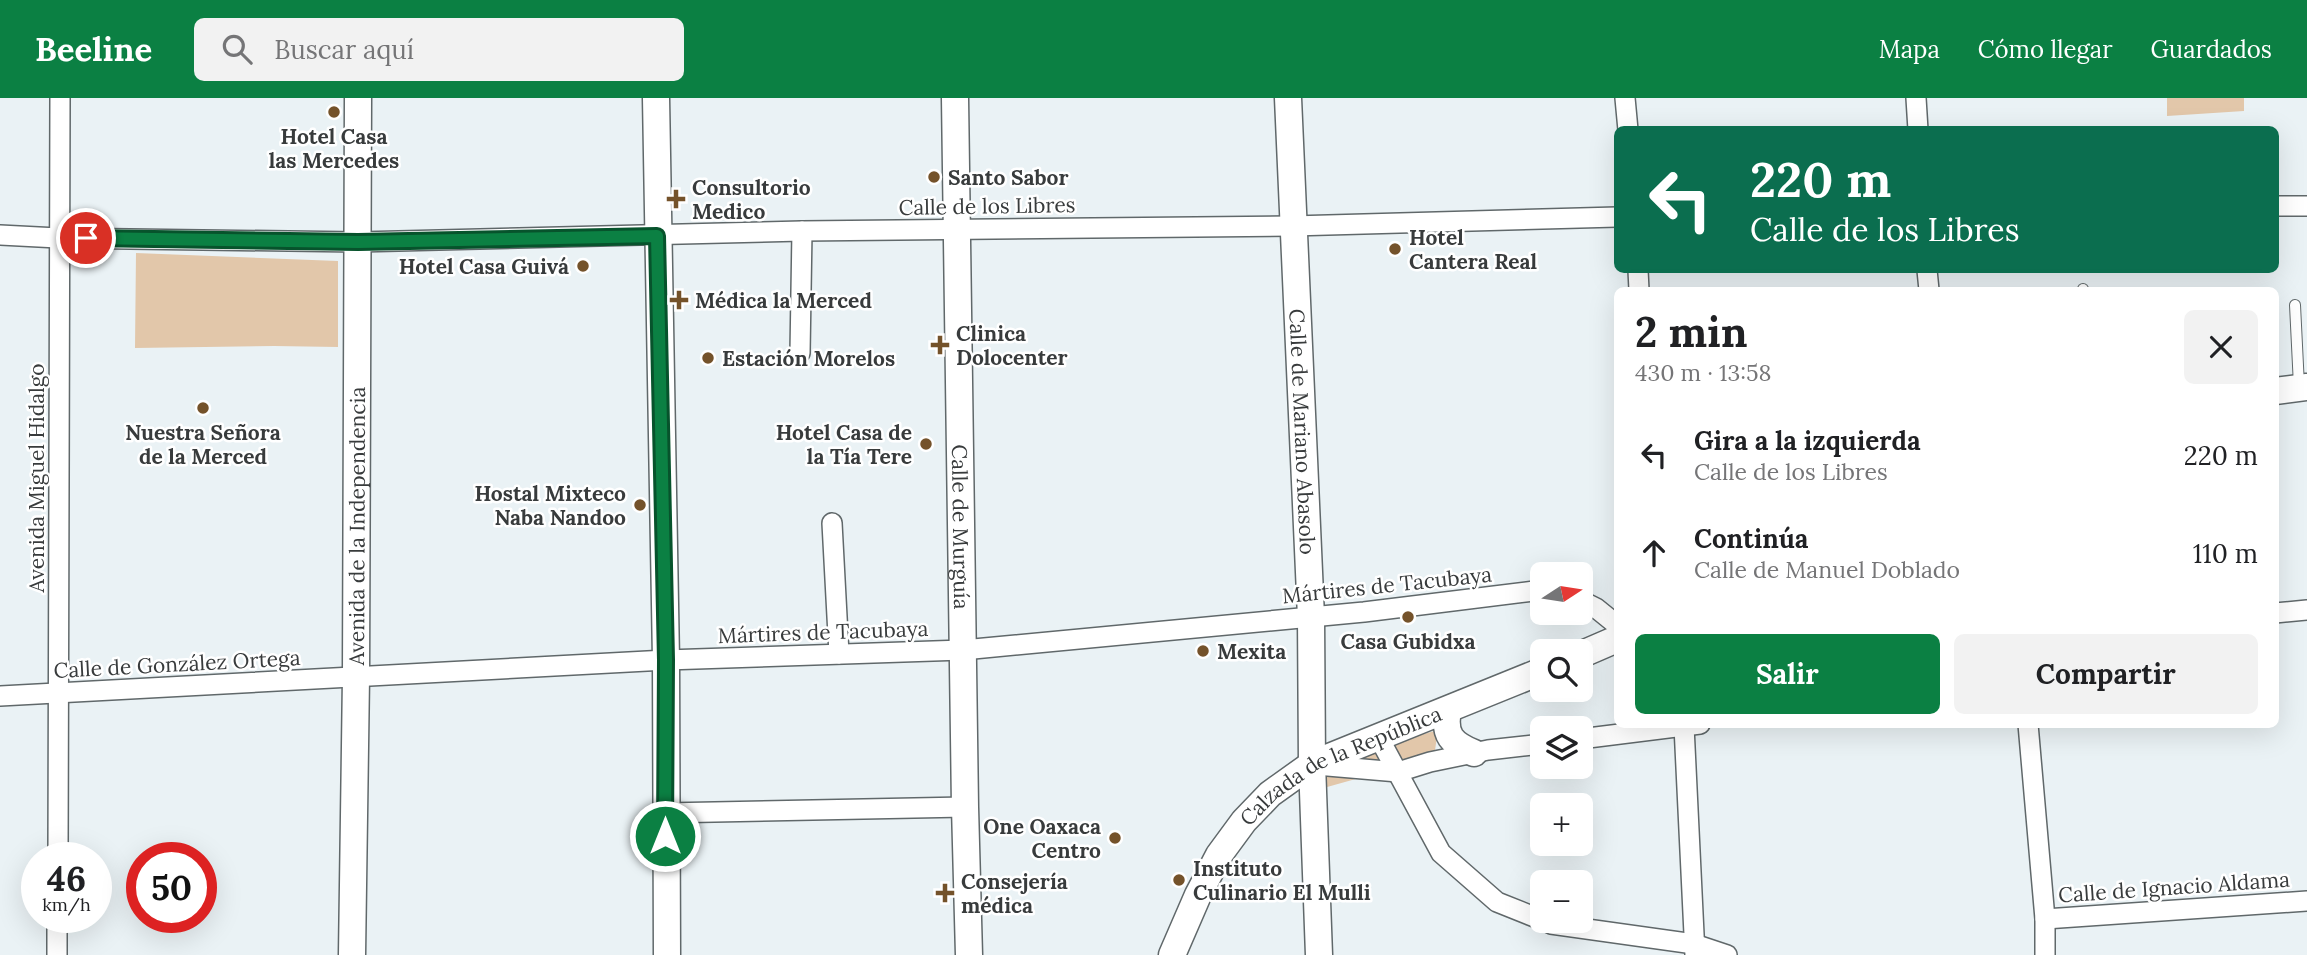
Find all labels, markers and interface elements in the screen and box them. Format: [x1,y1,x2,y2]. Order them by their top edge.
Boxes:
search box [194,18,684,81]
text: Beeline [35,28,152,70]
icon: search [218,30,256,68]
text: Buscar aquí [274,33,414,66]
text: Mapa [1879,34,1940,65]
text: Cómo llegar [1978,34,2113,65]
text: Guardados [2151,34,2272,65]
marker: Hotel Casa las Mercedes [326,104,342,120]
place label: Hotel Casa las Mercedes [269,123,399,174]
text: 220 m [1750,148,1891,210]
icon: left [1635,154,1726,245]
place label: Santo Sabor [948,164,1068,191]
marker: Santo Sabor [926,169,942,185]
place label: Consultorio Medico [692,174,811,225]
marker: Consultorio Medico [666,189,686,209]
street label: Calle de los Libres [898,191,1076,221]
pin [56,208,116,268]
text: Calle de los Libres [1750,209,2020,250]
icon: arrive [67,219,105,257]
place label: Hotel Cantera Real [1409,224,1538,275]
marker: Hotel Cantera Real [1387,241,1403,257]
place label: Hotel Casa Guivá [399,253,569,280]
marker: Hotel Casa Guivá [575,258,591,274]
place label: Médica la Merced [695,287,872,314]
marker: Médica la Merced [669,290,689,310]
text: 2 min [1635,305,1748,359]
street label: Calle de Mariano Abasolo [1284,308,1322,555]
button: close [2184,310,2258,384]
place label: Clinica Dolocenter [956,320,1068,371]
marker: Clinica Dolocenter [930,335,950,355]
place label: Estación Morelos [722,345,895,372]
marker: Estación Morelos [700,350,716,366]
text: 430 m · 13:58 [1635,358,1771,387]
street label: Avenida Miguel Hidalgo [23,363,50,594]
street label: Avenida de la Independencia [343,386,371,666]
marker: Nuestra Señora de la Merced [195,400,211,416]
place label: Nuestra Señora de la Merced [125,419,281,470]
place label: Hotel Casa de la Tía Tere [776,419,912,470]
text: Gira a la izquierda [1694,424,1921,457]
marker: Hotel Casa de la Tía Tere [918,436,934,452]
icon: left [1635,436,1673,474]
text: 220 m [2184,439,2258,472]
street label: Calle de Murguía [946,444,976,610]
text: Calle de los Libres [1694,457,1888,486]
place label: Hostal Mixteco Naba Nandoo [474,480,626,531]
marker: Hostal Mixteco Naba Nandoo [632,497,648,513]
text: Continúa [1694,522,1808,555]
icon: ahead [1635,534,1673,572]
text: 110 m [2193,537,2258,570]
text: Calle de Manuel Doblado [1694,555,1960,584]
street label: Mártires de Tacubaya [1281,561,1493,609]
north arrow [1530,562,1592,625]
map controls [1530,562,1593,933]
marker: Casa Gubidxa [1400,609,1416,625]
street label: Mártires de Tacubaya [717,615,929,649]
place label: Casa Gubidxa [1341,628,1475,655]
button: Salir [1635,634,1940,714]
button: Compartir [1954,634,2258,714]
place label: Mexita [1217,638,1286,665]
button: search [1530,639,1593,702]
marker: Mexita [1195,643,1211,659]
street label: Calle de González Ortega [53,644,301,684]
street label: Calzada de la República [1233,700,1446,831]
button: layers [1530,716,1593,779]
button: + [1530,793,1593,856]
position arrow [628,799,702,873]
place label: One Oaxaca Centro [983,813,1101,864]
marker: One Oaxaca Centro [1107,830,1123,846]
speed limit sign: 50 [126,842,217,933]
place label: Instituto Culinario El Mulli [1193,855,1371,906]
text: 46 [47,856,86,901]
street label: Calle de Ignacio Aldama [2057,865,2291,909]
place label: Consejería médica [961,868,1068,919]
button: − [1530,870,1593,933]
marker: Instituto Culinario El Mulli [1171,872,1187,888]
marker: Consejería médica [935,883,955,903]
text: km/h [42,893,91,916]

